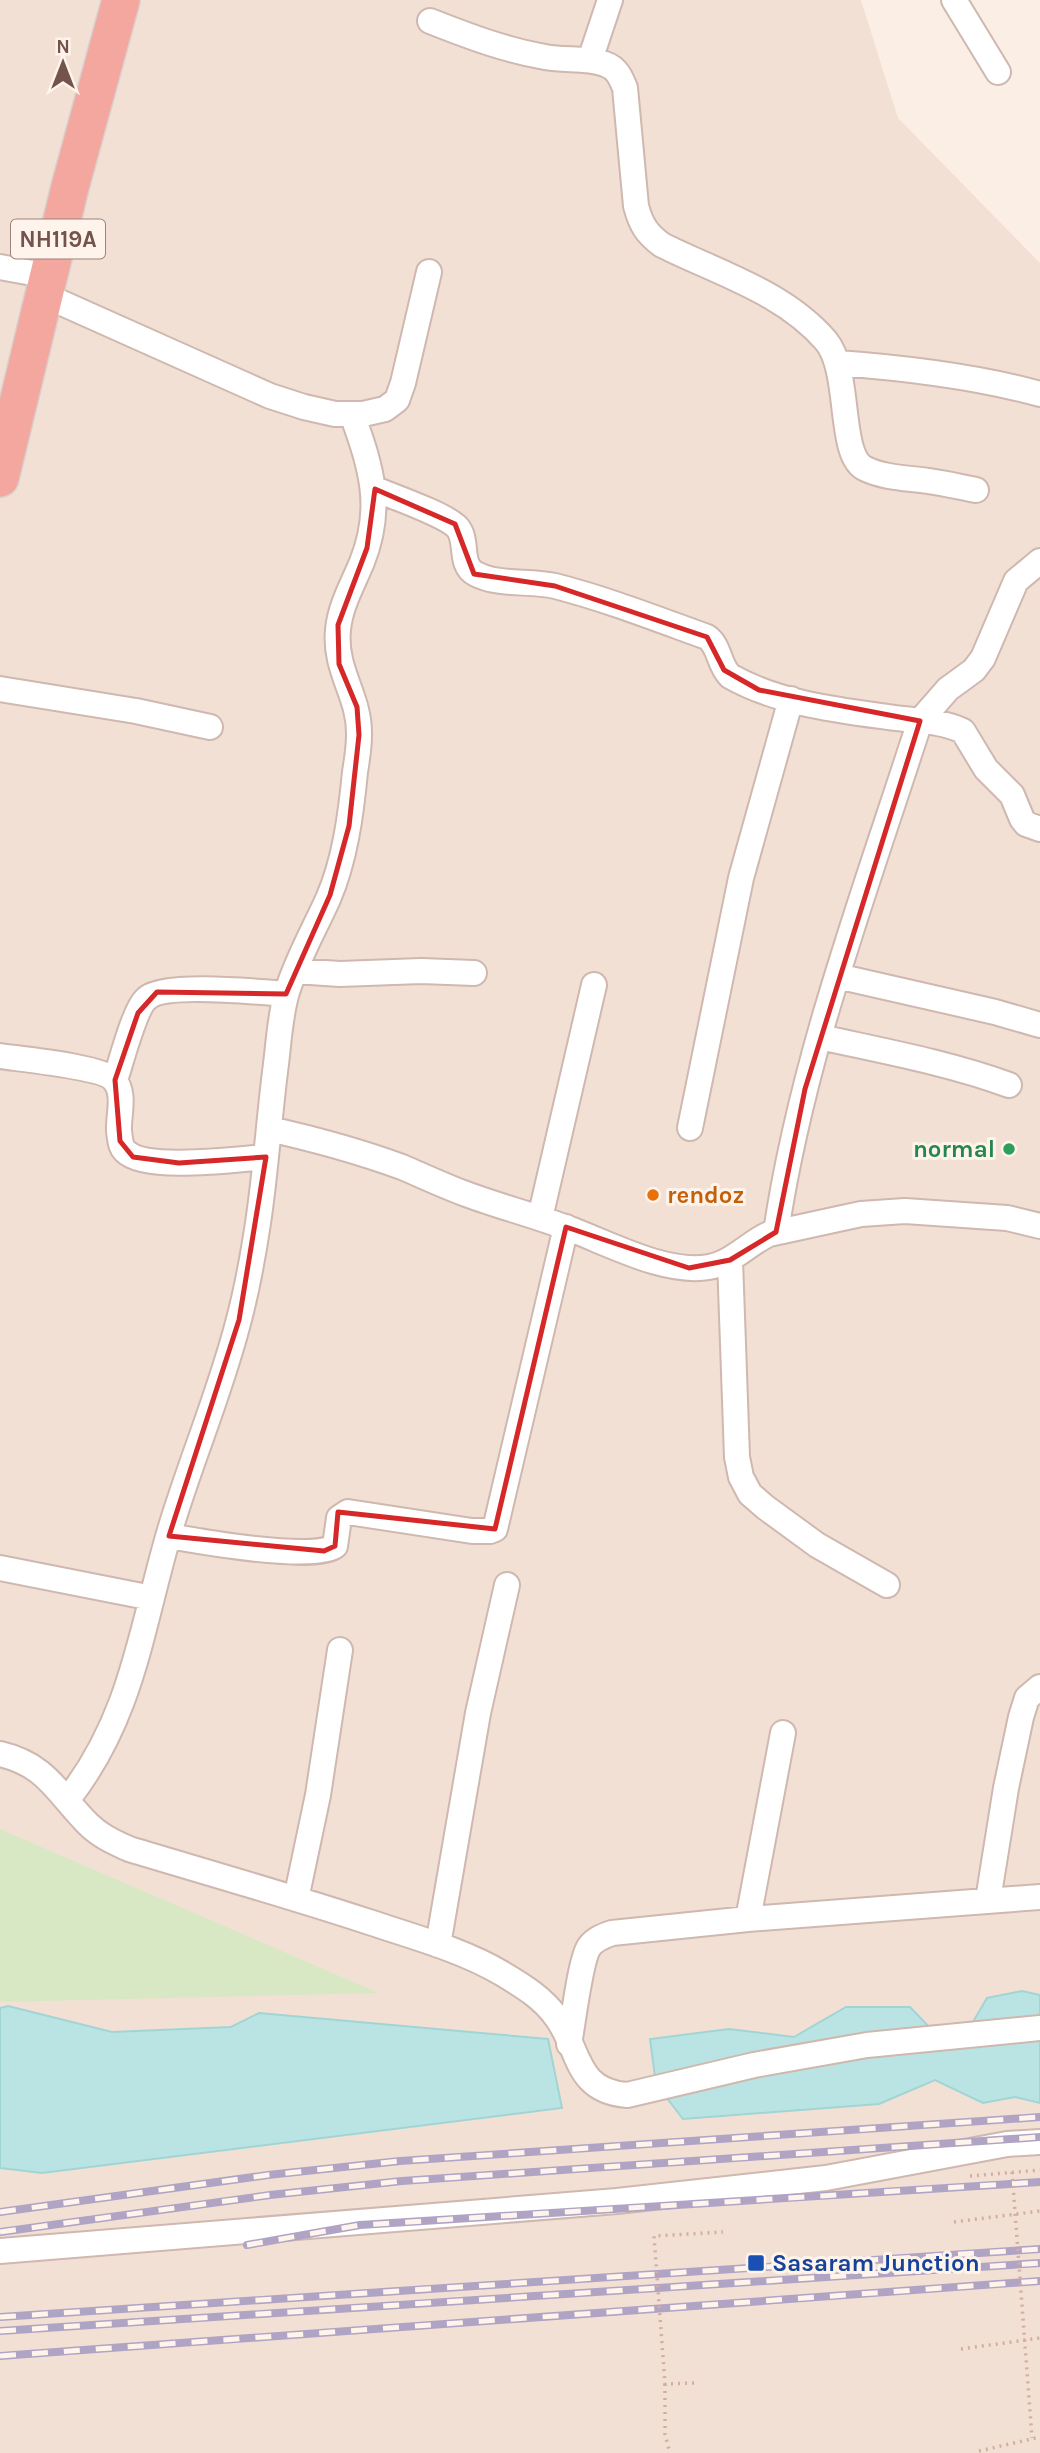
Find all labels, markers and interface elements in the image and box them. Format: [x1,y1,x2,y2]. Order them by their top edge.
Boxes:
north arrow [28,28,98,98]
text: N [56,36,70,58]
road number: NH119A [11,220,105,258]
place label: normal [913,1135,995,1163]
marker: normal [1001,1141,1017,1157]
place label: rendoz [667,1181,744,1209]
marker: rendoz [645,1187,661,1203]
place label: Sasaram Junction [772,2249,980,2277]
marker: Sasaram Junction [746,2253,766,2273]

